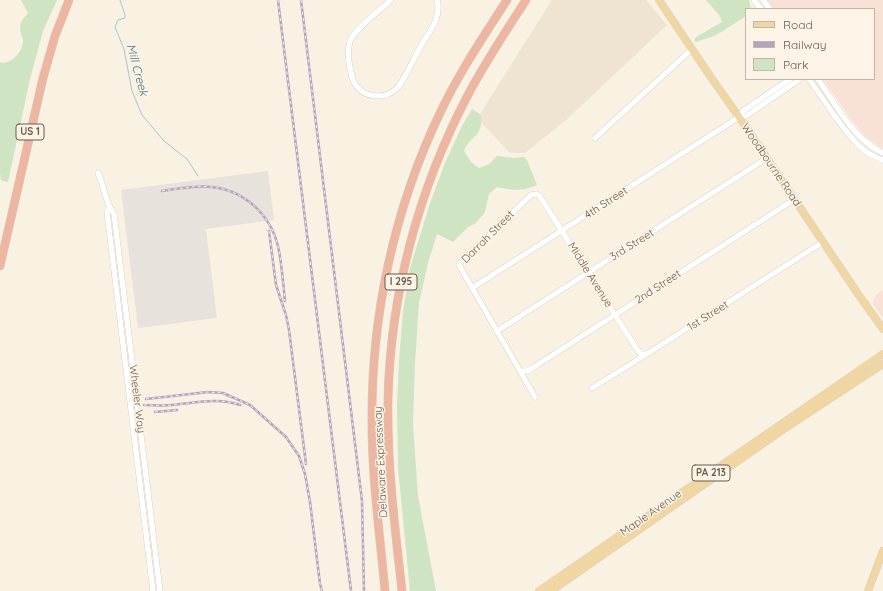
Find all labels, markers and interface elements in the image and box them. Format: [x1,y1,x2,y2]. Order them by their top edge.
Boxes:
legend [745,8,875,80]
text: Road [783,17,813,32]
text: Railway [783,37,827,52]
water label: Mill Creek [123,42,151,98]
text: Park [783,57,808,72]
street label: Woodbourne Road [738,121,804,209]
road number: US 1 [16,124,44,140]
street label: 4th Street [582,184,630,222]
street label: Darrah Street [459,208,517,266]
street label: 3rd Street [608,226,656,264]
street label: Middle Avenue [565,240,615,310]
street label: 2nd Street [633,267,683,307]
road number: I 295 [385,274,417,290]
street label: 1st Street [685,298,731,334]
street label: Wheeler Way [126,364,148,434]
street label: Delaware Expressway [371,406,391,518]
road number: PA 213 [692,465,730,481]
street label: Maple Avenue [618,487,684,539]

